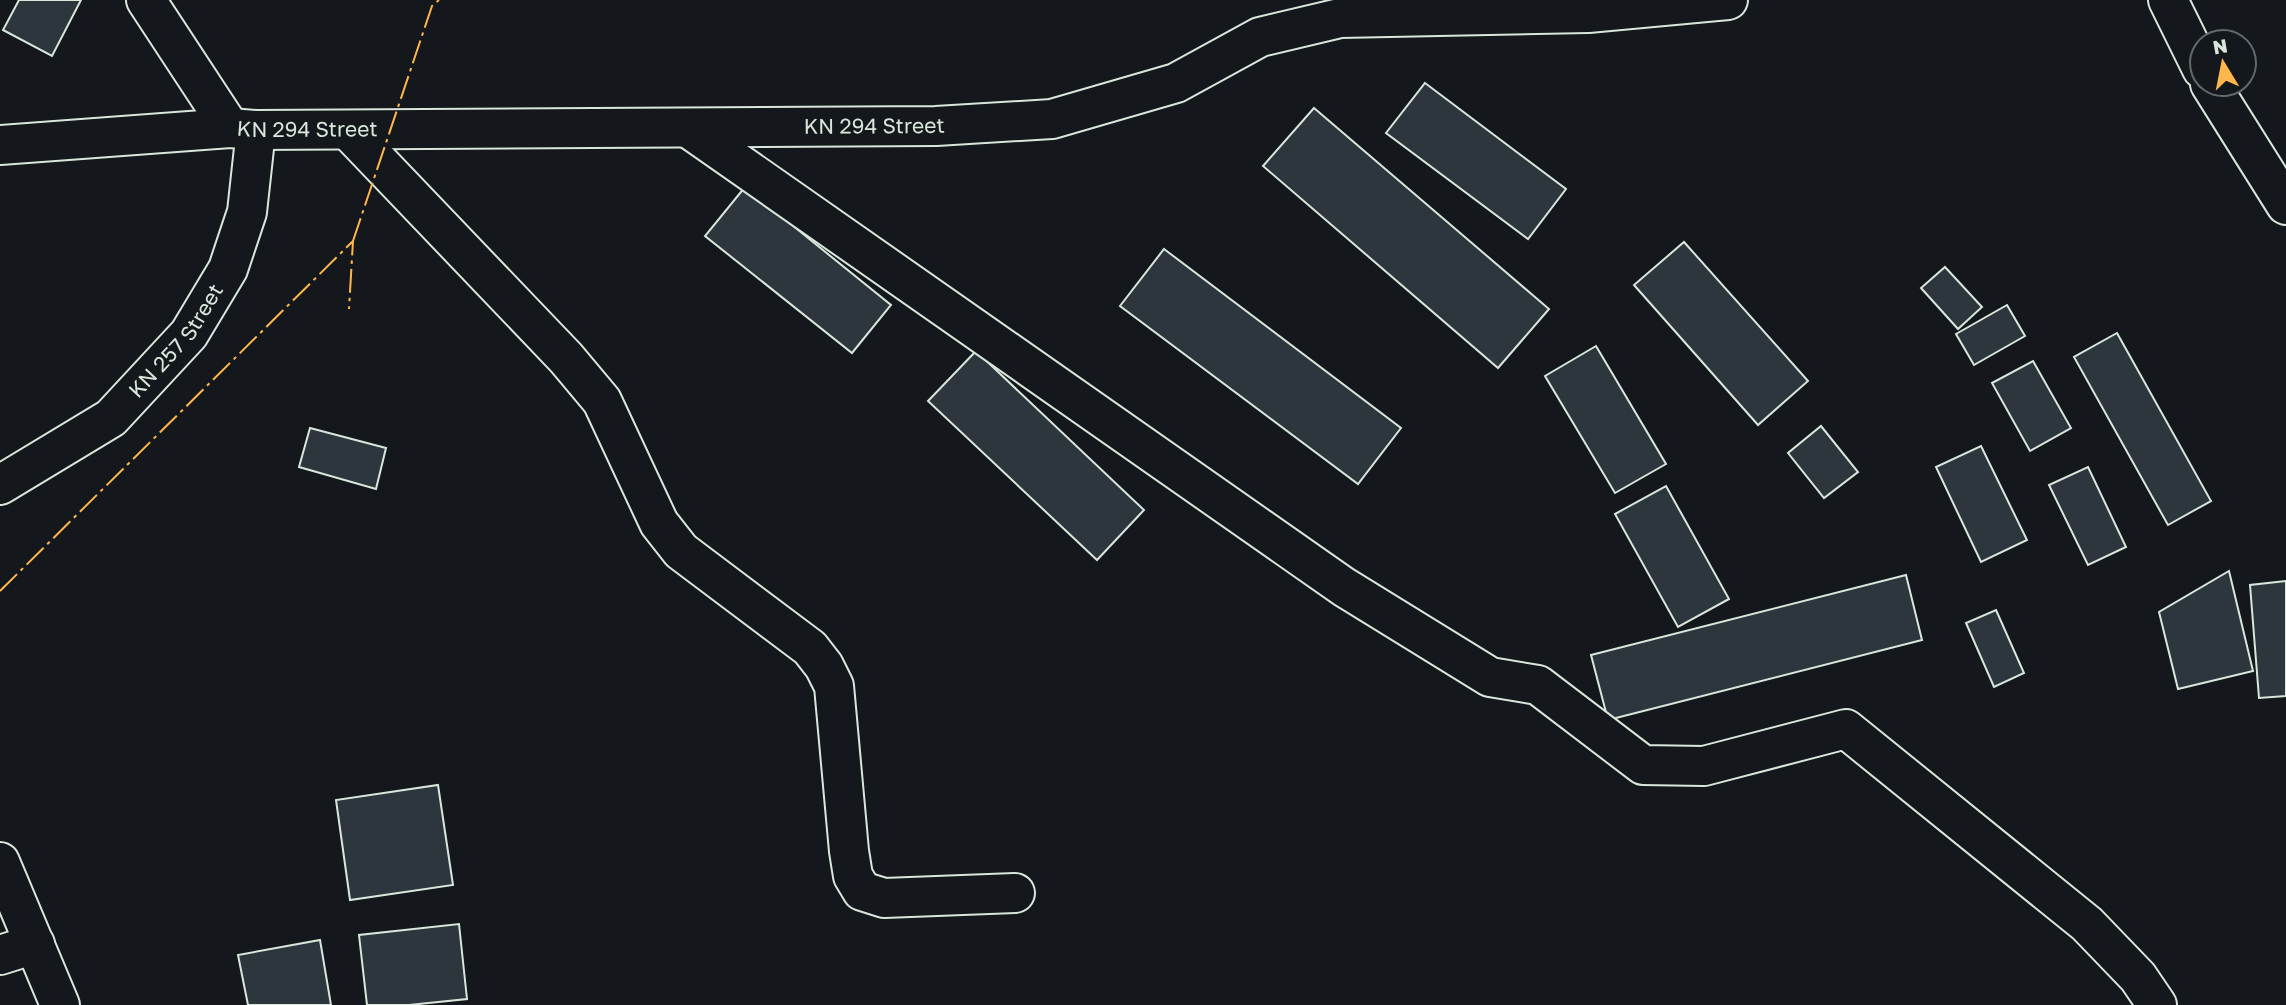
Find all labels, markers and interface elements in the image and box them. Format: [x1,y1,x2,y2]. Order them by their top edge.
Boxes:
north arrow [2188,28,2258,98]
text: N [2211,33,2229,58]
street label: KN 294 Street [804,111,945,139]
street label: KN 294 Street [236,115,378,142]
street label: KN 257 Street [123,279,228,403]

